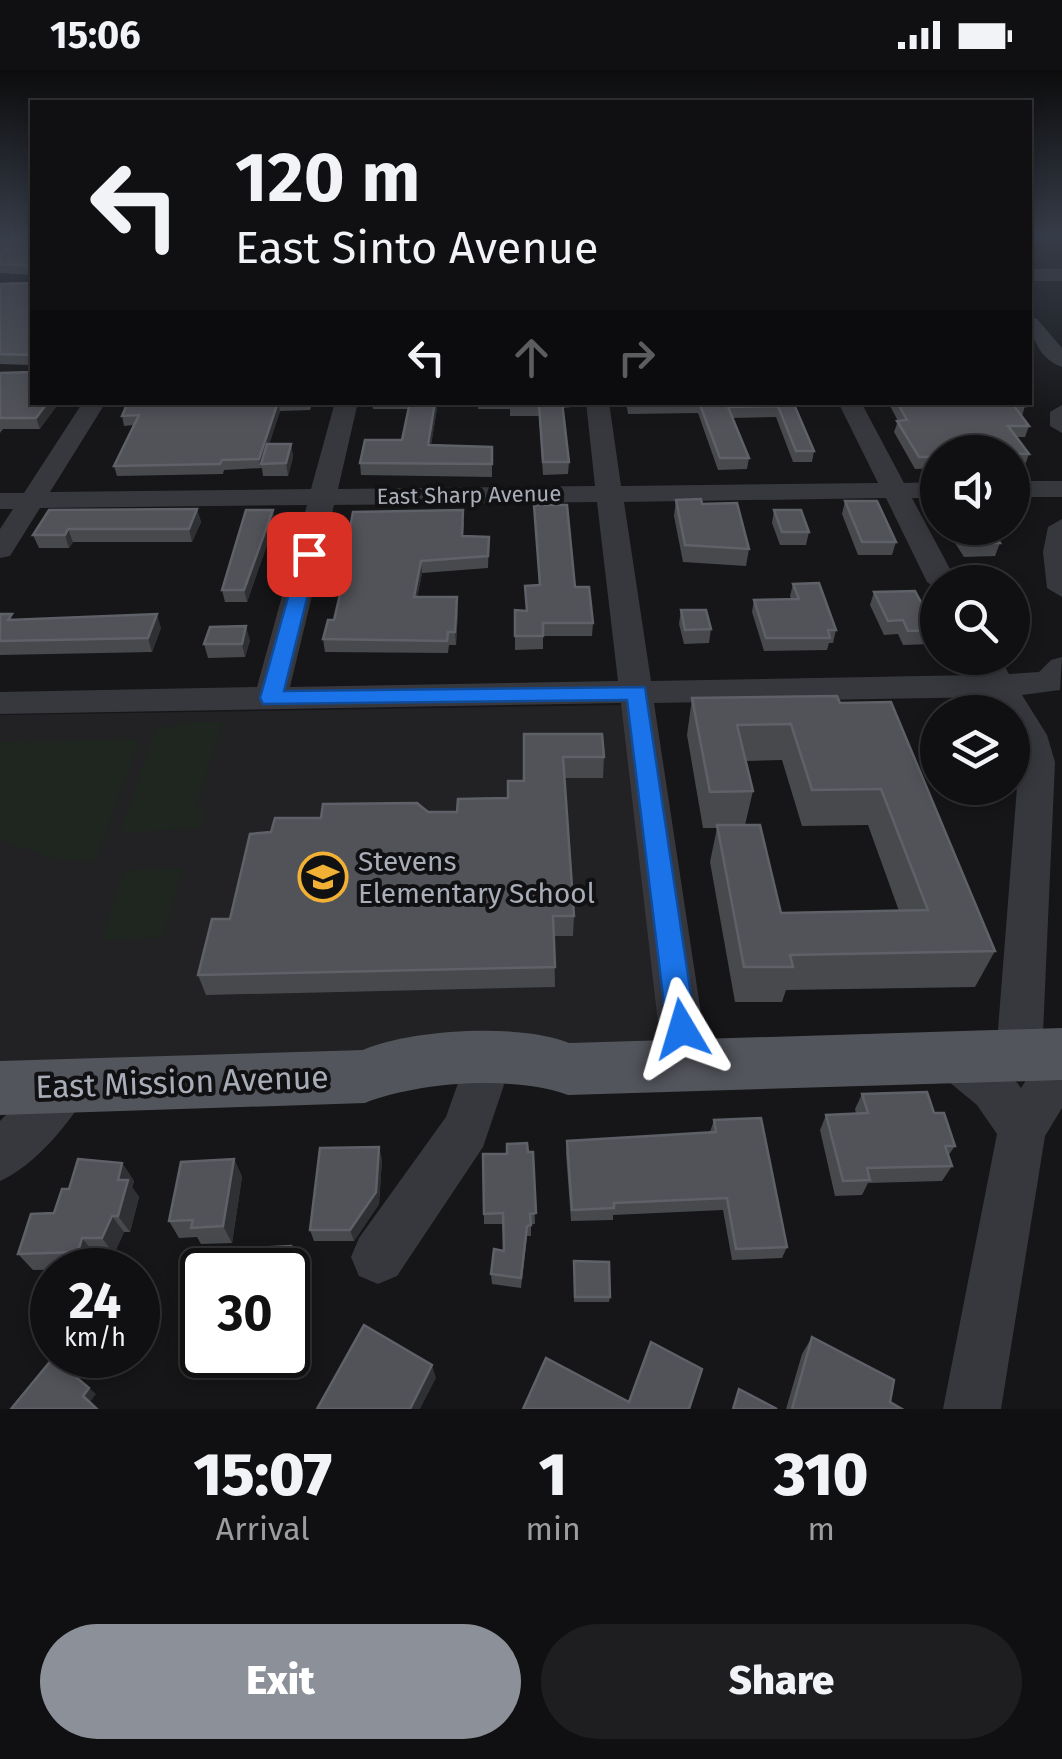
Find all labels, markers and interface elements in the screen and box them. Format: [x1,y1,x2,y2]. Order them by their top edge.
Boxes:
text: 15:06 [50,12,141,58]
text: 120 m [235,136,420,220]
icon: left [70,140,200,270]
text: East Sinto Avenue [235,221,598,275]
icon: left [399,330,454,385]
icon: ahead [504,330,559,385]
icon: right [609,330,664,385]
map controls [920,435,1030,805]
button: sound [920,435,1030,545]
street label: East Sharp Avenue [376,480,562,510]
pin [267,512,352,597]
icon: arrive [282,527,337,582]
button: search [920,565,1030,675]
button: layers [920,695,1030,805]
place label: Stevens Elementary School [358,845,595,910]
school or university icon: Stevens Elementary School [297,851,349,903]
position arrow [630,977,734,1081]
street label: East Mission Avenue [35,1058,329,1106]
speed limit sign: 30 [180,1248,310,1378]
text: 24 [69,1271,121,1331]
text: km/h [64,1323,126,1353]
text: 15:07 [193,1439,332,1511]
text: 1 [539,1439,567,1511]
text: 310 [774,1439,868,1511]
text: Arrival [216,1510,310,1548]
text: min [525,1510,581,1548]
text: m [808,1510,835,1548]
button: Exit [40,1624,521,1739]
button: Share [541,1624,1022,1739]

